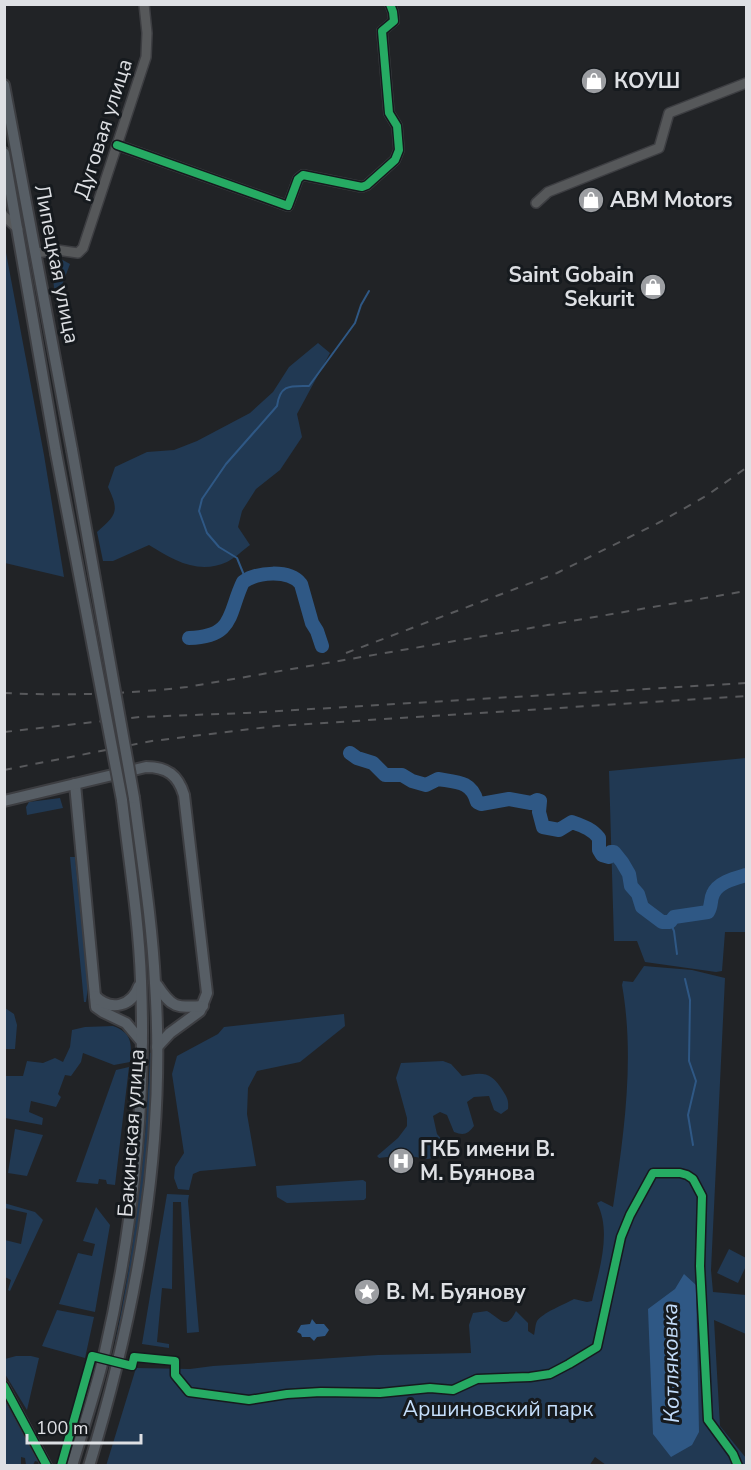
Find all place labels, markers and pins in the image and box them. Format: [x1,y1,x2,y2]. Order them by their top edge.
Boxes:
shop icon: КОУШ [579,66,609,96]
place label: КОУШ [614,67,680,95]
shop icon: ABM Motors [576,185,606,215]
place label: ABM Motors [610,186,733,214]
place label: Saint Gobain Sekurit [509,261,635,313]
shop icon: Saint Gobain Sekurit [638,272,668,302]
place label: ГКБ имени В. М. Буянова [420,1135,555,1187]
hospital icon: ГКБ имени В. М. Буянова [386,1146,416,1176]
place icon: В. М. Буянову [352,1277,382,1307]
place label: В. М. Буянову [386,1278,527,1306]

